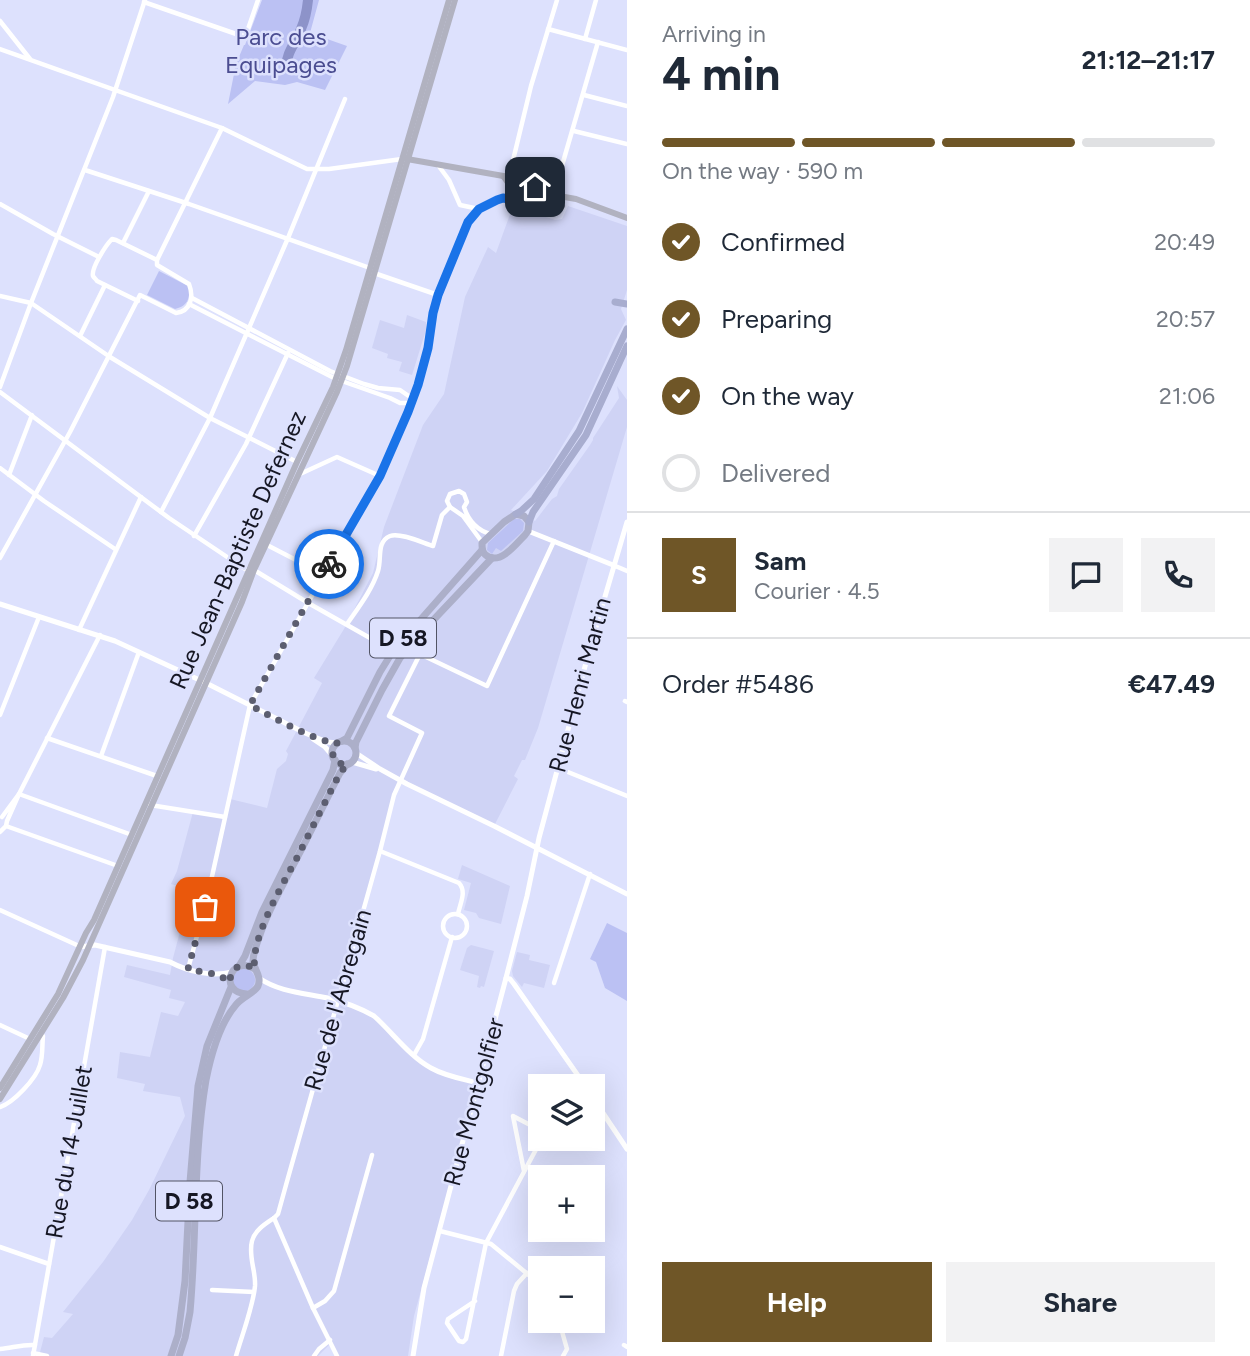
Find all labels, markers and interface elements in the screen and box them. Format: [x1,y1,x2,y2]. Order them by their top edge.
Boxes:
text: Arriving in [662,20,766,48]
park label: Parc des Equipages [225,22,337,79]
text: 21:12–21:17 [1082,44,1215,76]
text: 4 min [662,46,780,102]
pin [505,157,565,217]
text: On the way · 590 m [662,157,863,185]
icon: home [516,168,554,206]
icon: check [662,223,700,261]
text: Confirmed [721,226,845,258]
text: 20:49 [1154,228,1215,256]
icon: check [662,300,700,338]
text: Preparing [721,303,832,335]
text: 20:57 [1156,305,1215,333]
icon: check [662,377,700,415]
text: On the way [721,380,854,412]
text: 21:06 [1159,382,1215,410]
street label: Rue Jean-Baptiste Defernez [163,406,312,693]
text: Delivered [721,457,830,489]
courier [294,529,364,599]
button: chat [1049,538,1123,612]
button: phone [1141,538,1215,612]
icon: bike [310,545,348,583]
text: Sam [754,545,806,577]
text: S [691,559,707,591]
text: Courier · 4.5 [754,577,880,605]
street label: Rue Henri Martin [542,594,617,776]
road number: D 58 [370,618,436,658]
text: Order #5486 [662,668,814,700]
text: €47.49 [1128,668,1215,700]
pin [175,877,235,937]
icon: bag [186,888,224,926]
street label: Rue de l'Abregain [298,906,377,1094]
street label: Rue Montgolfier [437,1015,510,1189]
street label: Rue du 14 Juillet [39,1063,98,1241]
map controls [528,1074,605,1333]
button: layers [528,1074,605,1151]
button: + [528,1165,605,1242]
road number: D 58 [156,1182,222,1220]
button: − [528,1256,605,1333]
button: Help [662,1262,932,1342]
button: Share [946,1262,1215,1342]

